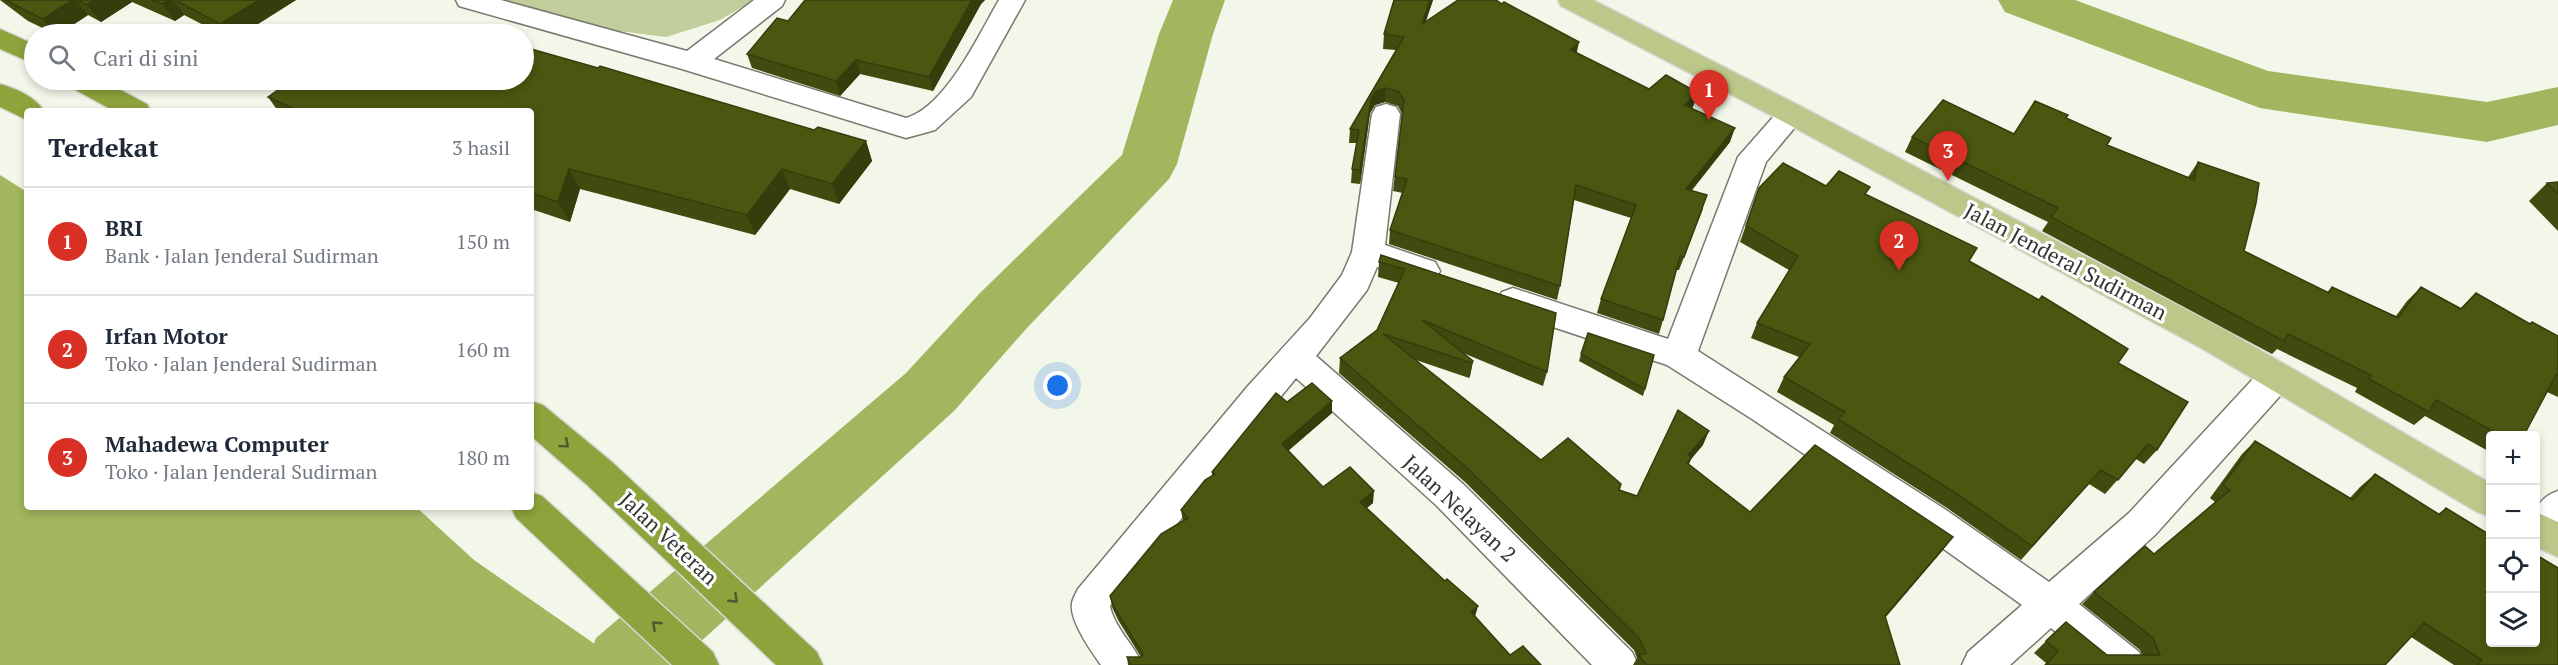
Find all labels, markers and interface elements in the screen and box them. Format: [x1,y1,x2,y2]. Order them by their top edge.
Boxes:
search box [24,24,534,90]
icon: search [45,41,78,74]
text: Cari di sini [93,43,199,72]
pin: 1 [1690,70,1728,120]
text: Terdekat [48,130,159,164]
pin: 3 [1928,132,1968,181]
text: 3 hasil [452,134,510,161]
street label: Jalan Jenderal Sudirman [1960,196,2173,326]
text: BRI [105,213,143,242]
pin: 2 [1880,222,1918,271]
text: 1 [62,228,73,255]
text: 150 m [456,228,510,255]
text: Bank · Jalan Jenderal Sudirman [105,242,379,269]
text: Irfan Motor [105,321,228,350]
text: 2 [62,336,73,363]
text: 160 m [456,336,510,363]
text: Toko · Jalan Jenderal Sudirman [105,350,377,377]
your location [1043,371,1072,400]
text: Mahadewa Computer [105,429,329,458]
map controls [2486,431,2540,647]
button: + [2486,431,2540,485]
one-way arrow [558,437,569,448]
text: 3 [62,444,73,471]
text: 180 m [456,444,510,471]
street label: Jalan Nelayan 2 [1397,448,1523,568]
text: Toko · Jalan Jenderal Sudirman [105,458,377,485]
street label: Jalan Veteran [614,485,724,591]
button: − [2486,485,2540,539]
button: locate [2486,539,2540,593]
one-way arrow [726,592,737,603]
button: layers [2486,593,2540,647]
one-way arrow [653,621,663,632]

